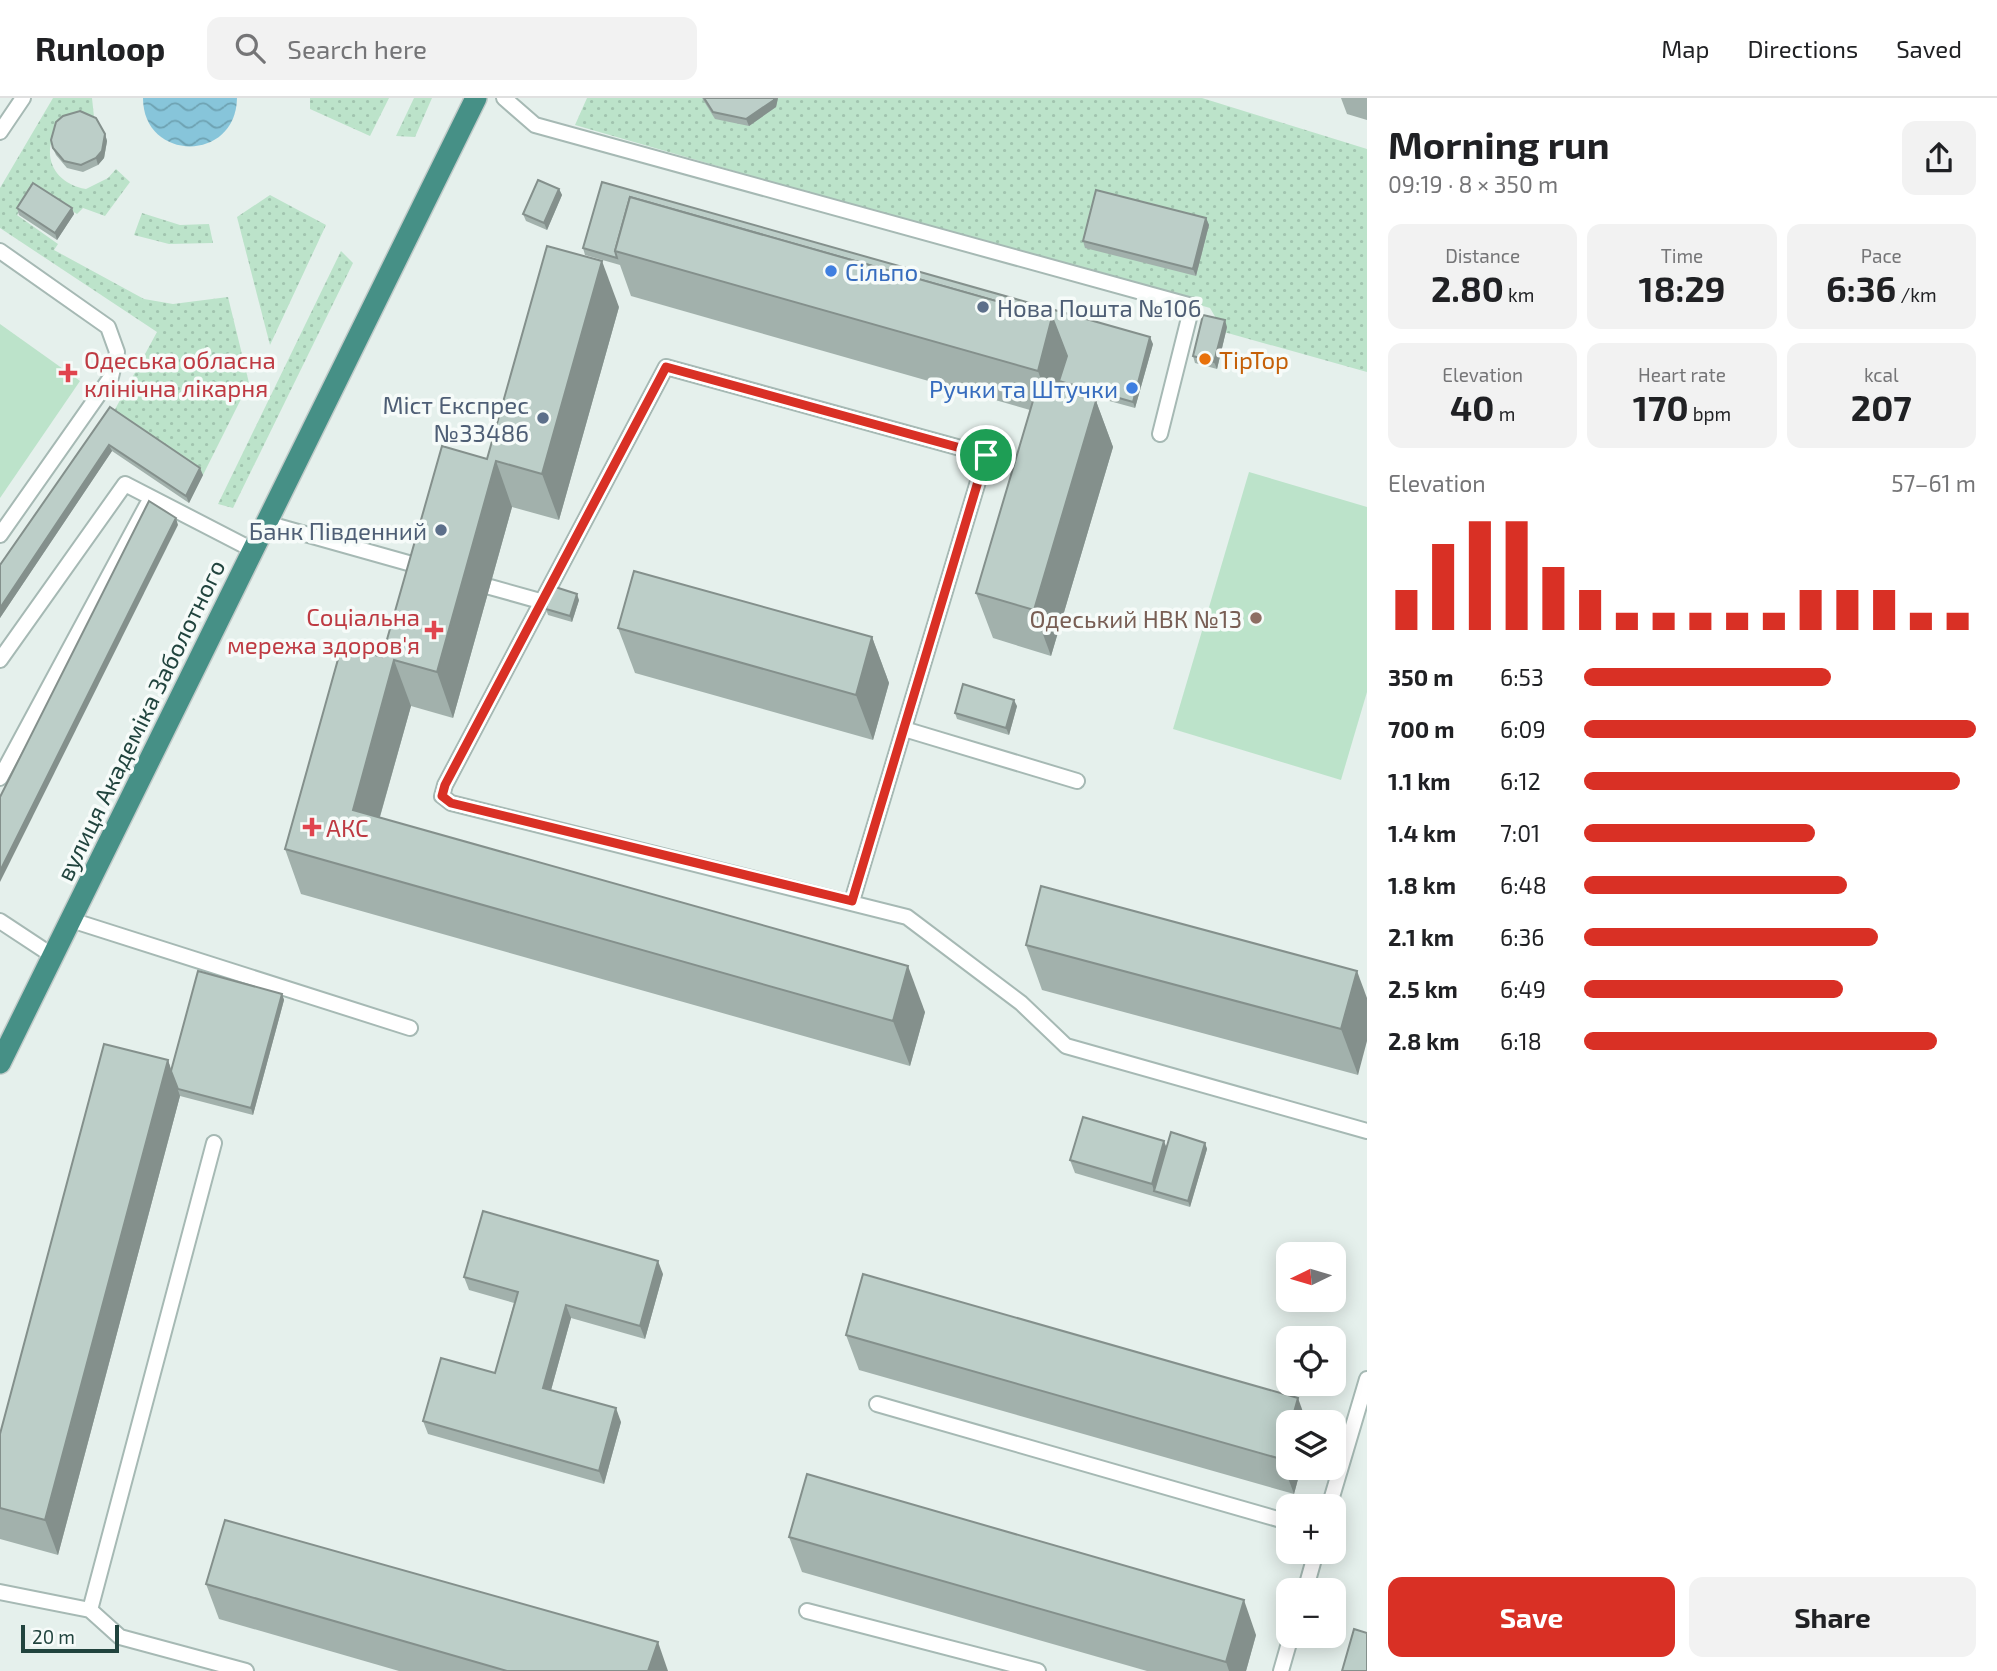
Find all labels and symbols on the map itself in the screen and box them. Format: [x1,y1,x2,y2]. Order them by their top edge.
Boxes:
place label: Сільпо [845,257,918,286]
marker: Сільпо [823,263,839,279]
place label: Нова Пошта №106 [997,293,1201,322]
marker: Нова Пошта №106 [975,299,991,315]
place label: Одеська обласна клінічна лікарня [84,345,276,402]
place label: TipTop [1219,345,1289,374]
marker: TipTop [1197,351,1213,367]
marker: Одеська обласна клінічна лікарня [58,363,78,383]
place label: Ручки та Штучки [929,374,1118,404]
marker: Ручки та Штучки [1124,380,1140,396]
place label: Міст Експрес №33486 [382,390,529,447]
marker: Міст Експрес №33486 [535,410,551,426]
pin [956,425,1016,485]
place label: Банк Південний [249,516,427,545]
marker: Банк Південний [433,522,449,538]
street label: вулиця Академіка Заболотного [49,555,231,886]
place label: Соціальна мережа здоров'я [227,602,420,659]
place label: Одеський НВК №13 [1029,604,1242,633]
marker: Одеський НВК №13 [1248,610,1264,626]
marker: Соціальна мережа здоров'я [426,622,442,638]
place label: АКС [326,813,369,842]
marker: АКС [304,819,320,835]
north arrow [1276,1242,1346,1312]
scale bar [21,1622,119,1654]

